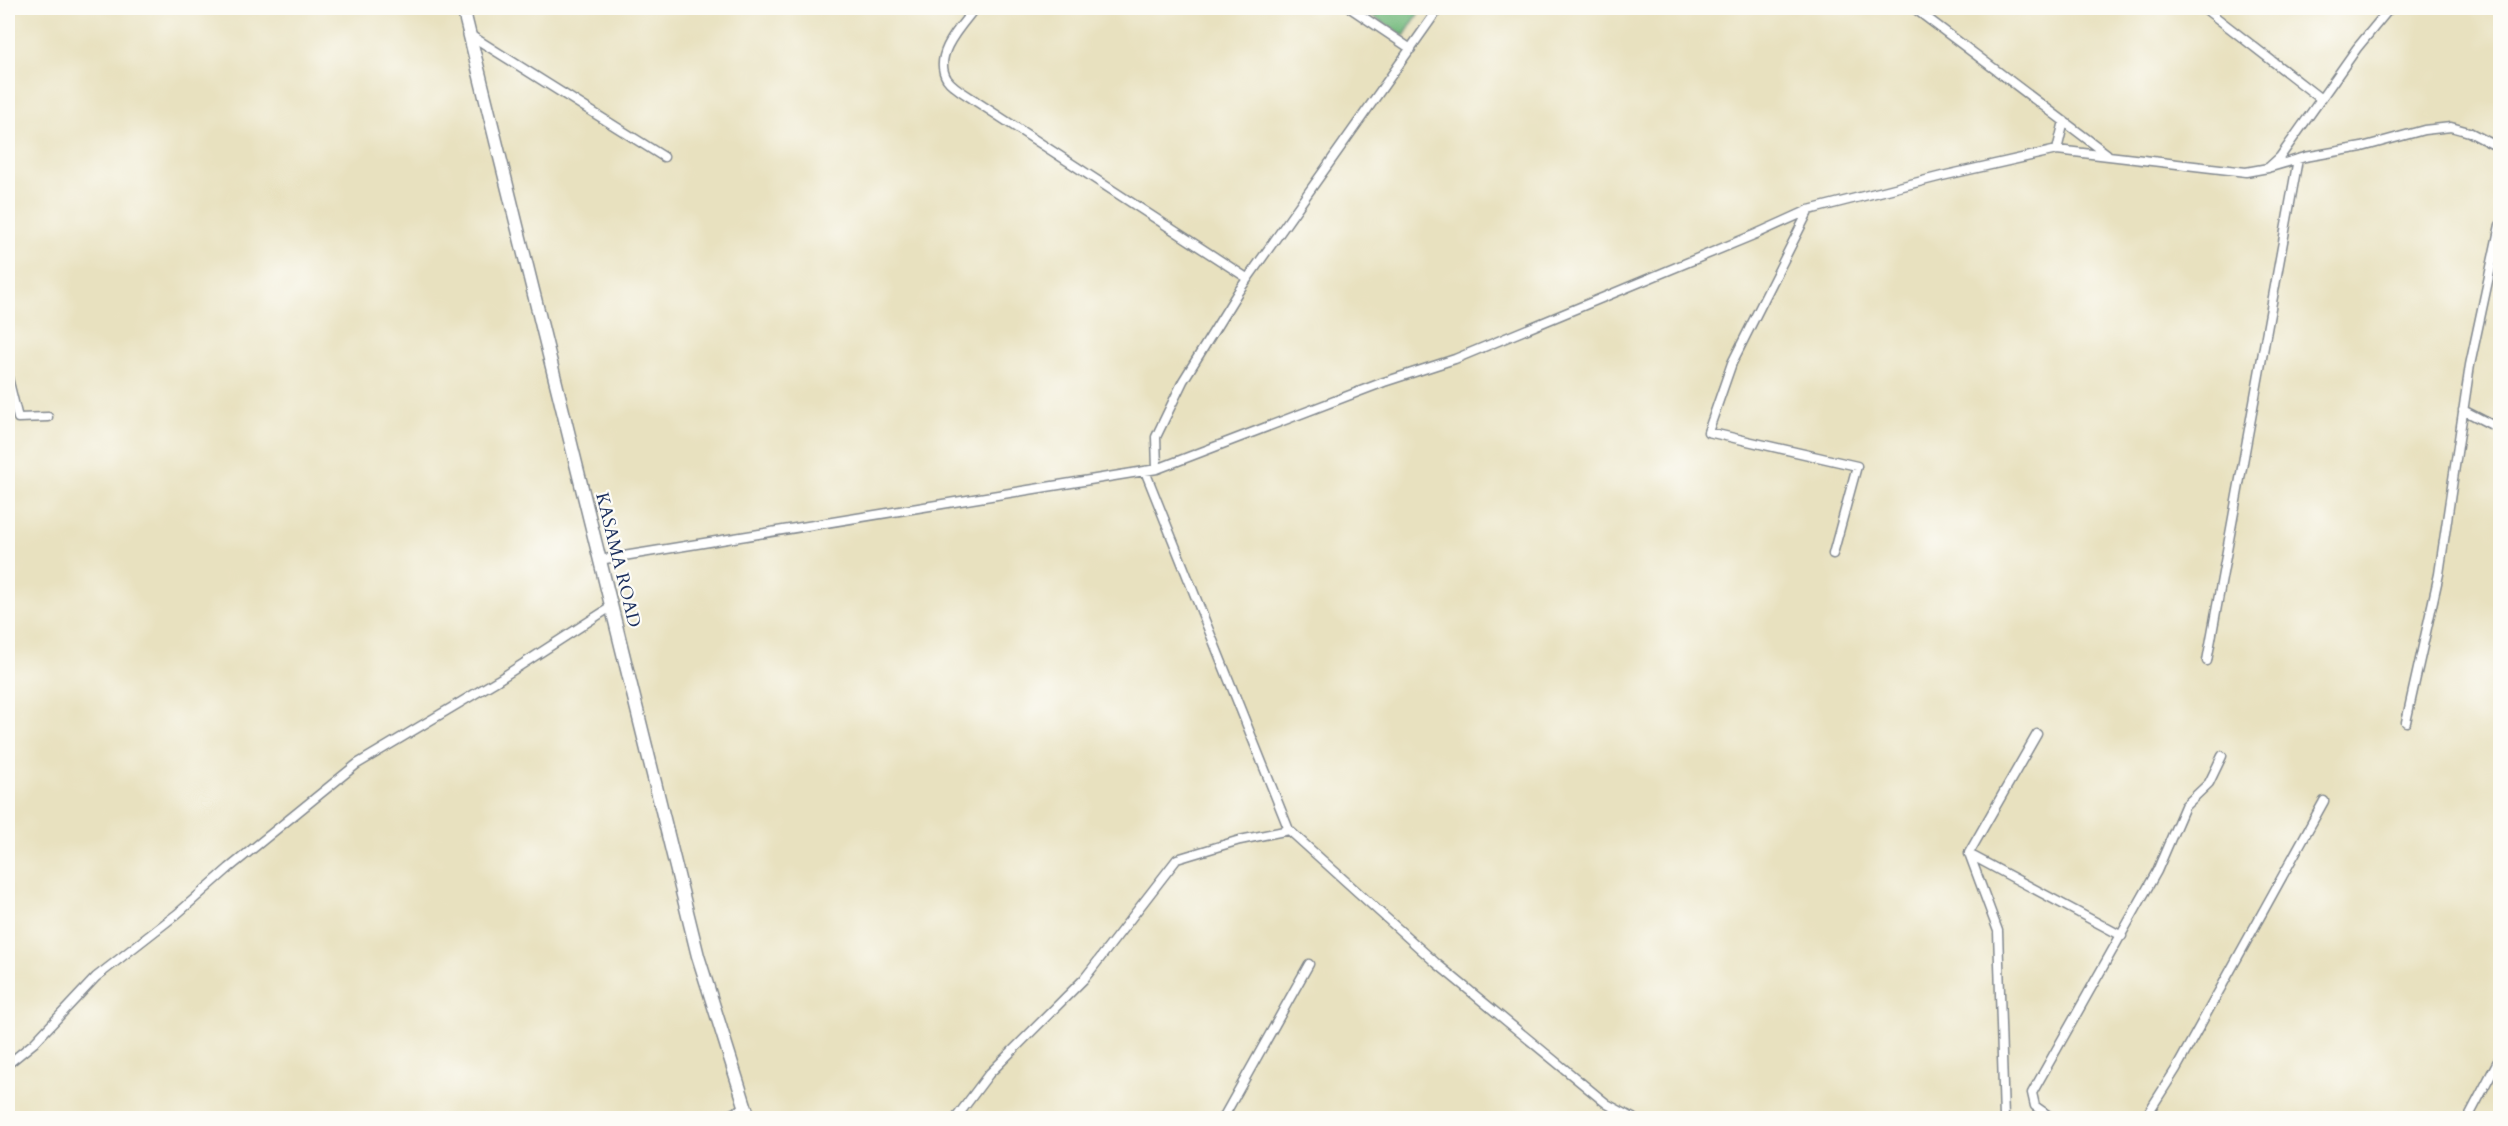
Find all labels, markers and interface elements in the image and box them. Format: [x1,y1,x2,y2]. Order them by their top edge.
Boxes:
street label: KASAMA ROAD [589,490,647,630]

